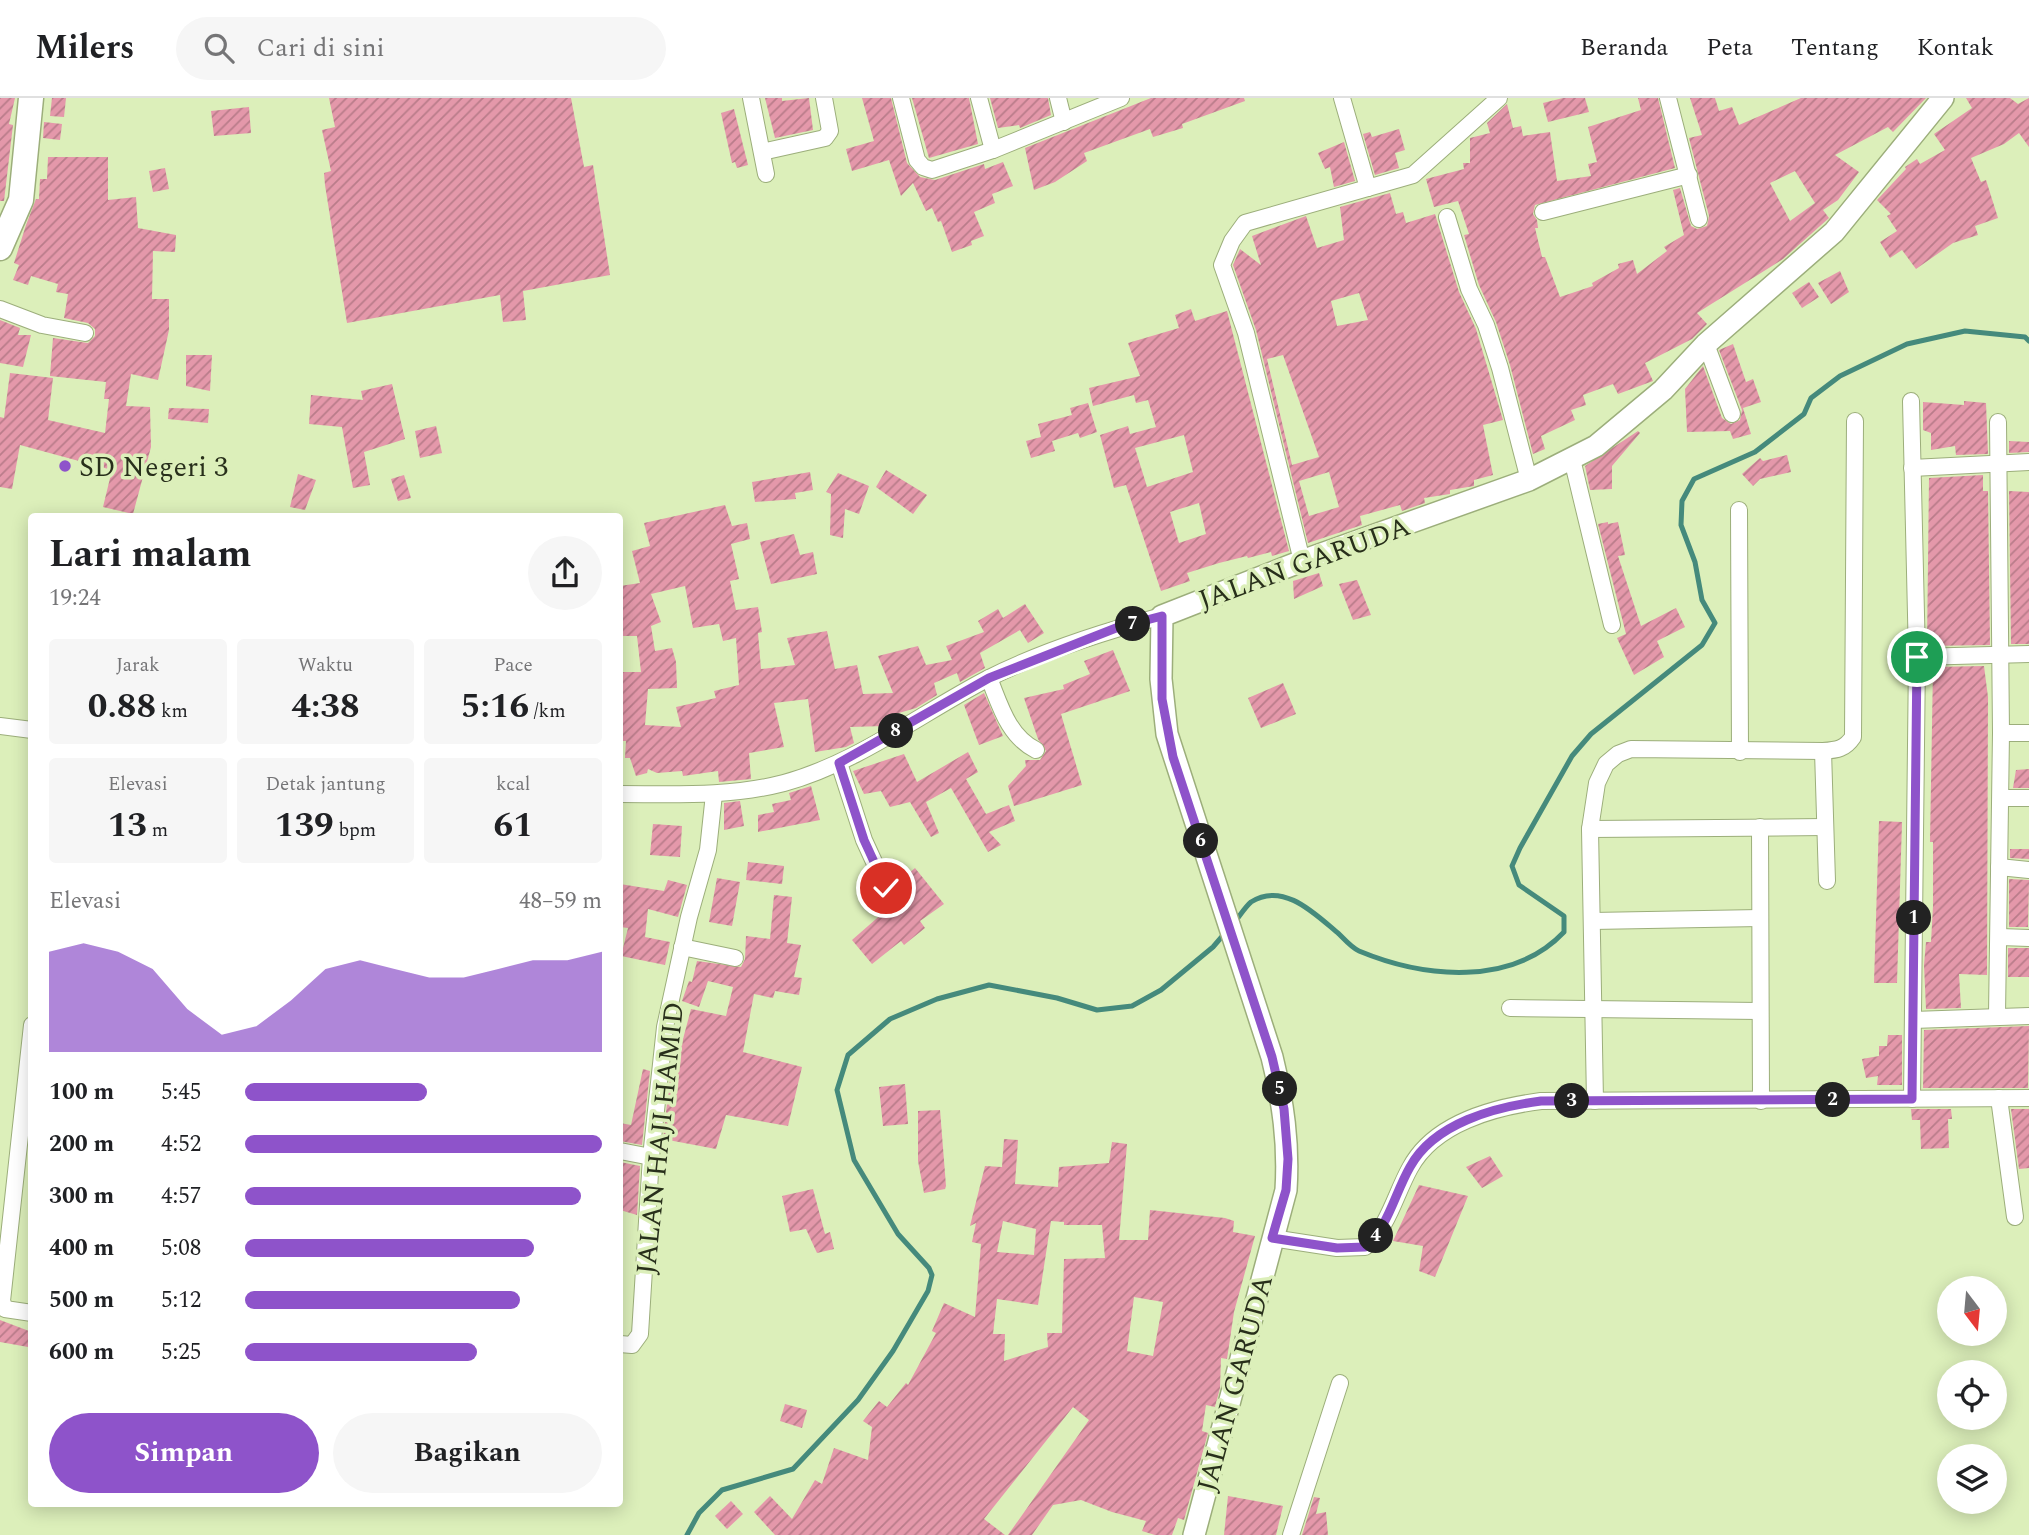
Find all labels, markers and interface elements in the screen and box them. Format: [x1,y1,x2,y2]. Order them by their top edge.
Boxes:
search box [176,17,666,80]
text: Milers [35,23,134,73]
text: Cari di sini [256,28,385,68]
icon: search [200,29,238,67]
text: Beranda [1580,30,1668,66]
text: Peta [1706,30,1753,66]
text: Tentang [1791,30,1879,66]
text: Kontak [1917,30,1994,66]
place label: SD Negeri 3 [79,446,228,489]
marker: SD Negeri 3 [57,458,73,474]
street label: JALAN GARUDA [1193,505,1417,622]
text: Lari malam [49,526,251,584]
button: share [528,536,602,610]
text: 19:24 [49,581,101,616]
pin: 7 [1116,606,1150,642]
text: 7 [1127,609,1138,638]
pin [1887,627,1947,687]
icon: arrive [1898,638,1936,676]
text: Jarak [116,651,160,680]
text: Waktu [298,651,353,680]
text: Pace [493,651,533,680]
text: 0.88 [88,680,156,733]
text: 4:38 [291,680,360,733]
text: 5:16 [461,680,529,733]
text: km [156,697,188,726]
text: /km [529,697,566,726]
pin: 8 [878,714,914,748]
text: 8 [890,716,901,745]
text: Elevasi [108,770,168,799]
text: Detak jantung [265,770,386,799]
text: kcal [496,770,530,799]
text: 13 [108,799,147,852]
text: 139 [275,799,334,852]
text: 61 [494,799,533,852]
text: m [147,816,168,845]
text: bpm [334,816,376,845]
pin: 6 [1184,824,1218,858]
text: 6 [1195,826,1206,855]
pin [856,858,916,918]
icon: check [867,869,905,907]
text: Elevasi [49,884,121,919]
text: 48–59 m [519,884,602,919]
pin: 1 [1896,900,1932,936]
text: 1 [1908,903,1919,932]
street label: JALAN HAJI HAMID [625,1000,696,1277]
pin: 5 [1262,1072,1298,1107]
text: 5 [1274,1074,1285,1103]
text: 100 m [49,1075,114,1110]
text: 5:45 [161,1075,201,1110]
pin: 2 [1815,1082,1850,1118]
pin: 3 [1554,1084,1590,1118]
text: 2 [1827,1085,1838,1114]
text: 3 [1566,1086,1577,1115]
text: 200 m [49,1127,114,1162]
text: 4:52 [161,1127,201,1162]
text: 300 m [49,1179,114,1214]
text: 4:57 [161,1179,201,1214]
pin: 4 [1358,1218,1394,1254]
text: 4 [1370,1221,1381,1250]
text: 400 m [49,1231,114,1266]
text: 5:08 [161,1231,201,1266]
street label: JALAN GARUDA [1186,1270,1285,1497]
north arrow [1937,1276,2007,1346]
map controls [1937,1276,2007,1514]
text: 500 m [49,1283,114,1318]
text: 5:12 [161,1283,201,1318]
text: 600 m [49,1335,114,1370]
text: 5:25 [161,1335,201,1370]
button: locate [1937,1360,2007,1430]
button: Simpan [49,1413,319,1493]
button: Bagikan [333,1413,602,1493]
button: layers [1937,1444,2007,1514]

